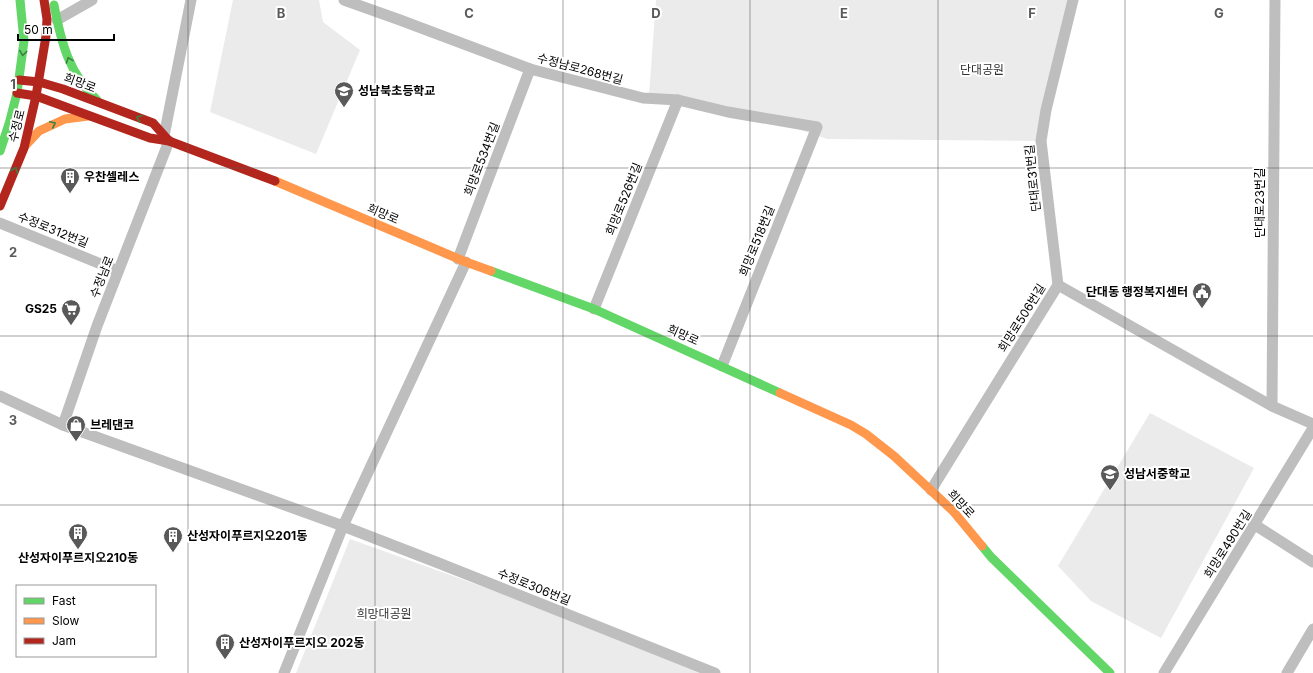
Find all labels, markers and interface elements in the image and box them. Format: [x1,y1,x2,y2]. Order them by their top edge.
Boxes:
text: B [277,5,286,21]
text: C [464,5,474,21]
text: D [651,5,661,21]
text: E [840,5,848,21]
text: F [1028,5,1036,21]
text: G [1214,5,1224,21]
scale bar [18,16,114,42]
text: 50 m [24,22,53,37]
one-way arrow [18,50,27,56]
street label: 수정남로268번길 [535,50,625,87]
one-way arrow [66,57,74,64]
park label: 단대공원 [960,62,1004,77]
street label: 희망로 [62,70,98,95]
text: 1 [10,76,16,92]
school or university icon: 성남북초등학교 [333,80,355,108]
place label: 성남북초등학교 [358,83,435,98]
street label: 수정로 [5,108,28,144]
one-way arrow [136,114,143,122]
street label: 희망로534번길 [461,120,502,198]
one-way arrow [49,121,57,129]
street label: 단대로31번길 [1022,144,1043,212]
street label: 희망로526번길 [602,160,645,237]
one-way arrow [10,166,18,173]
building icon: 우찬셀레스 [59,166,81,194]
street label: 단대로23번길 [1252,168,1267,238]
place label: 우찬셀레스 [84,169,139,184]
street label: 희망로 [365,200,401,227]
street label: 희망로518번길 [736,203,778,278]
street label: 수정로312번길 [16,209,91,251]
text: 2 [9,244,17,260]
street label: 수정남로 [86,254,117,300]
street label: 희망로506번길 [995,281,1048,355]
public building icon: 단대동 행정복지센터 [1191,281,1213,309]
place label: 단대동 행정복지센터 [1086,284,1188,299]
supermarket icon: GS25 [60,298,82,326]
place label: GS25 [25,301,57,316]
street label: 희망로 [665,321,701,348]
text: 3 [9,412,17,428]
shop icon: 브레댄코 [65,414,87,442]
place label: 브레댄코 [90,417,134,432]
school or university icon: 성남서중학교 [1099,463,1121,491]
place label: 성남서중학교 [1124,466,1190,481]
street label: 희망로 [945,486,978,521]
street label: 희망로490번길 [1201,507,1255,581]
building icon: 산성자이푸르지오210동 [67,522,89,550]
building icon: 산성자이푸르지오201동 [162,525,184,553]
place label: 산성자이푸르지오201동 [187,528,307,543]
place label: 산성자이푸르지오210동 [18,550,138,565]
street label: 수정로306번길 [495,565,573,608]
legend [16,585,156,657]
text: Fast [52,593,76,608]
park label: 희망대공원 [356,606,412,621]
text: Slow [52,613,80,628]
building icon: 산성자이푸르지오 202동 [214,632,236,660]
text: Jam [52,633,76,648]
place label: 산성자이푸르지오 202동 [239,635,364,650]

